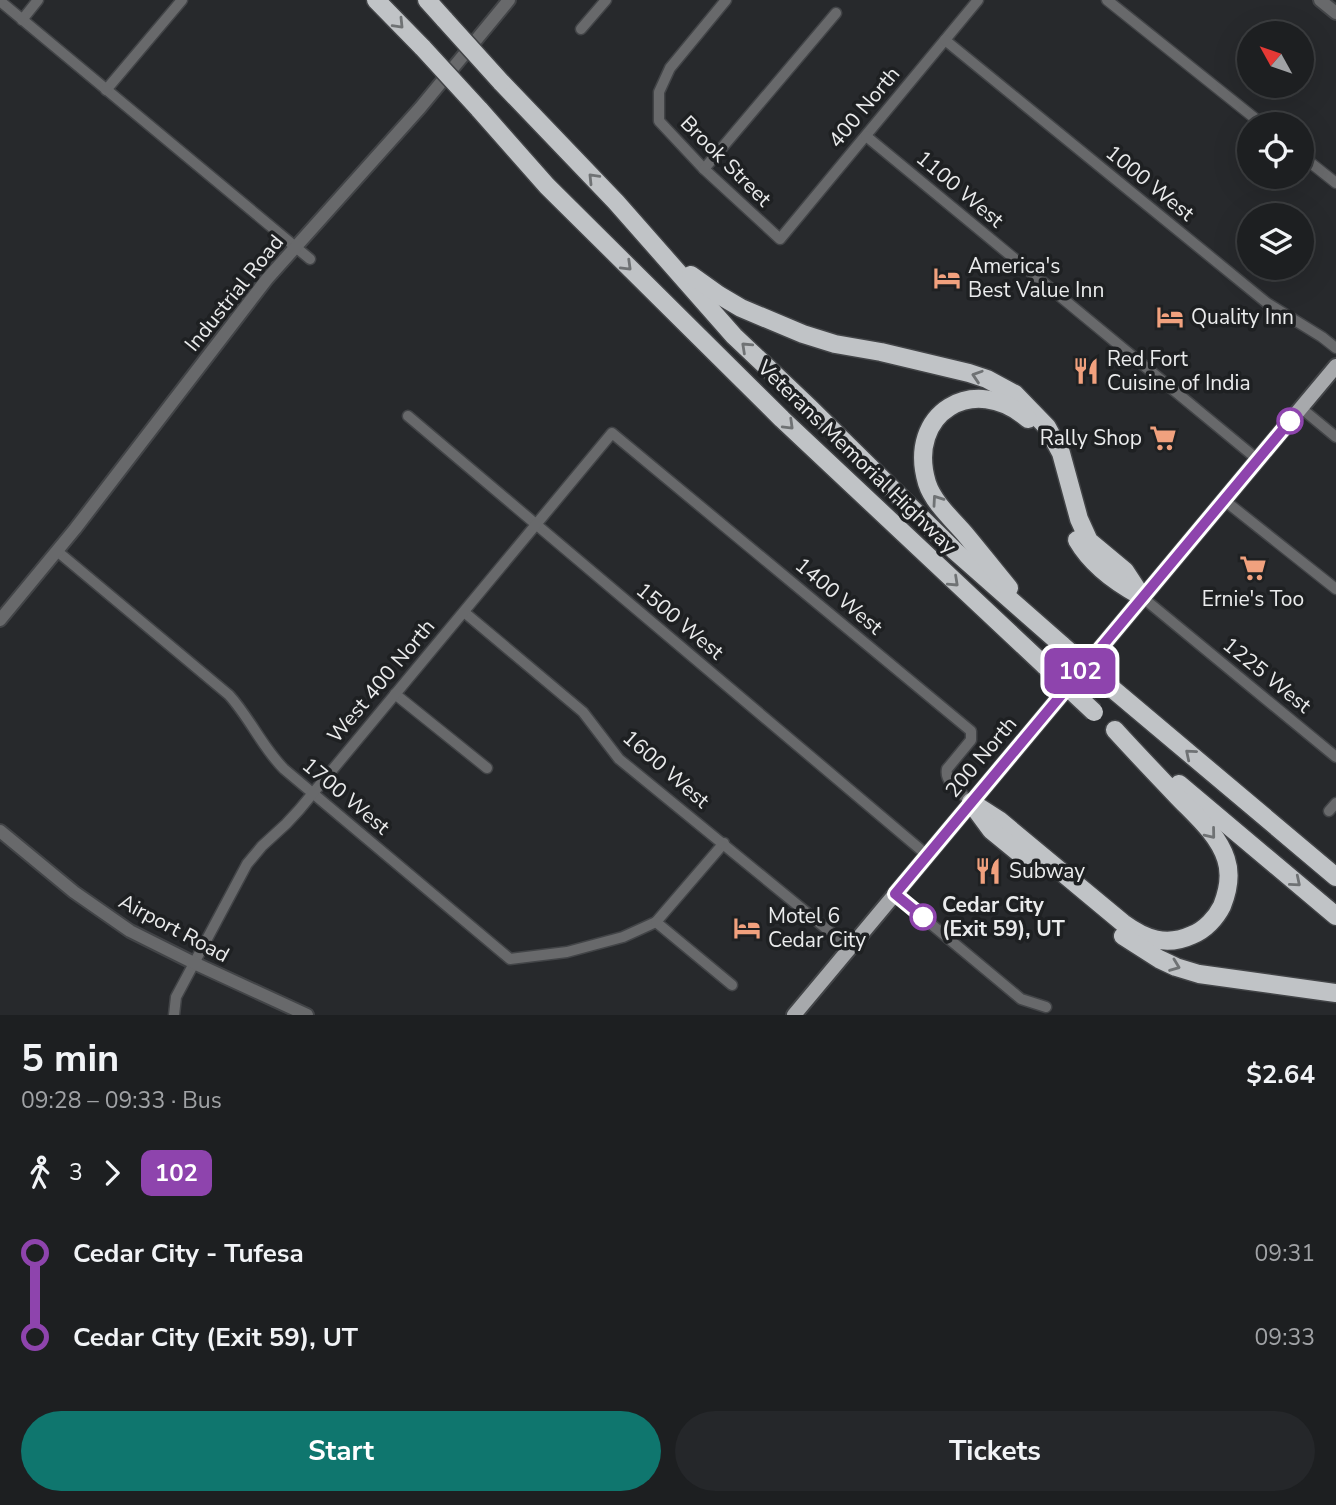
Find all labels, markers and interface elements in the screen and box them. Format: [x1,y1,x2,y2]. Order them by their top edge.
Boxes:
one-way arrow [391,16,404,29]
north arrow [1237,21,1314,98]
map controls [1237,21,1314,280]
street label: 400 North [822,61,906,153]
street label: Brook Street [674,109,778,213]
button: locate [1237,112,1314,189]
street label: 1000 West [1100,139,1201,228]
street label: 1100 West [910,144,1010,234]
one-way arrow [589,174,602,187]
button: layers [1237,203,1314,280]
street label: Industrial Road [178,229,290,357]
place label: America's Best Value Inn [968,252,1104,304]
one-way arrow [618,257,631,270]
hotel icon: America's Best Value Inn [932,263,962,293]
hotel icon: Quality Inn [1155,302,1185,332]
place label: Quality Inn [1191,303,1294,331]
one-way arrow [741,343,754,356]
place label: Red Fort Cuisine of India [1107,345,1251,397]
street label: Veterans Memorial Highway [751,354,963,560]
restaurant icon: Red Fort Cuisine of India [1071,356,1101,386]
one-way arrow [971,370,983,384]
unlabelled marker [1277,408,1303,434]
one-way arrow [781,417,794,430]
supermarket icon: Rally Shop [1148,423,1178,453]
place label: Rally Shop [1040,424,1142,452]
one-way arrow [933,495,945,508]
street label: 1400 West [789,551,889,641]
supermarket icon: Ernie's Too [1238,553,1268,583]
one-way arrow [946,574,959,586]
street label: 1500 West [630,576,730,666]
place label: Ernie's Too [1202,585,1304,613]
street label: West 400 North [321,613,441,749]
street label: 1225 West [1217,631,1318,720]
line badge: 102 [1040,648,1120,694]
text: 102 [1058,655,1102,687]
street label: 200 North [939,711,1023,803]
street label: 1600 West [617,724,716,815]
one-way arrow [1185,750,1198,762]
street label: 1700 West [296,751,396,841]
one-way arrow [1203,825,1215,838]
restaurant icon: Subway [973,856,1003,886]
place label: Subway [1009,857,1085,885]
one-way arrow [1288,874,1300,887]
street label: Airport Road [114,887,234,969]
place label: Cedar City (Exit 59), UT [942,891,1065,943]
place label: Motel 6 Cedar City [768,902,866,954]
marker: Cedar City (Exit 59), UT [910,904,936,930]
hotel icon: Motel 6 Cedar City [732,913,762,943]
one-way arrow [1169,958,1181,972]
text: 5 min [21,1033,119,1084]
text: $2.64 [1246,1057,1315,1092]
text: 09:28 – 09:33 · Bus [21,1085,222,1116]
icon: walk [21,1154,59,1192]
icon: forward [93,1154,131,1192]
text: 3 [69,1157,83,1188]
text: 102 [155,1157,198,1189]
text: Cedar City - Tufesa [73,1236,304,1271]
text: 09:31 [1255,1238,1315,1269]
text: Cedar City (Exit 59), UT [73,1320,358,1355]
text: 09:33 [1255,1322,1315,1353]
button: Start [21,1411,661,1491]
button: Tickets [675,1411,1315,1491]

